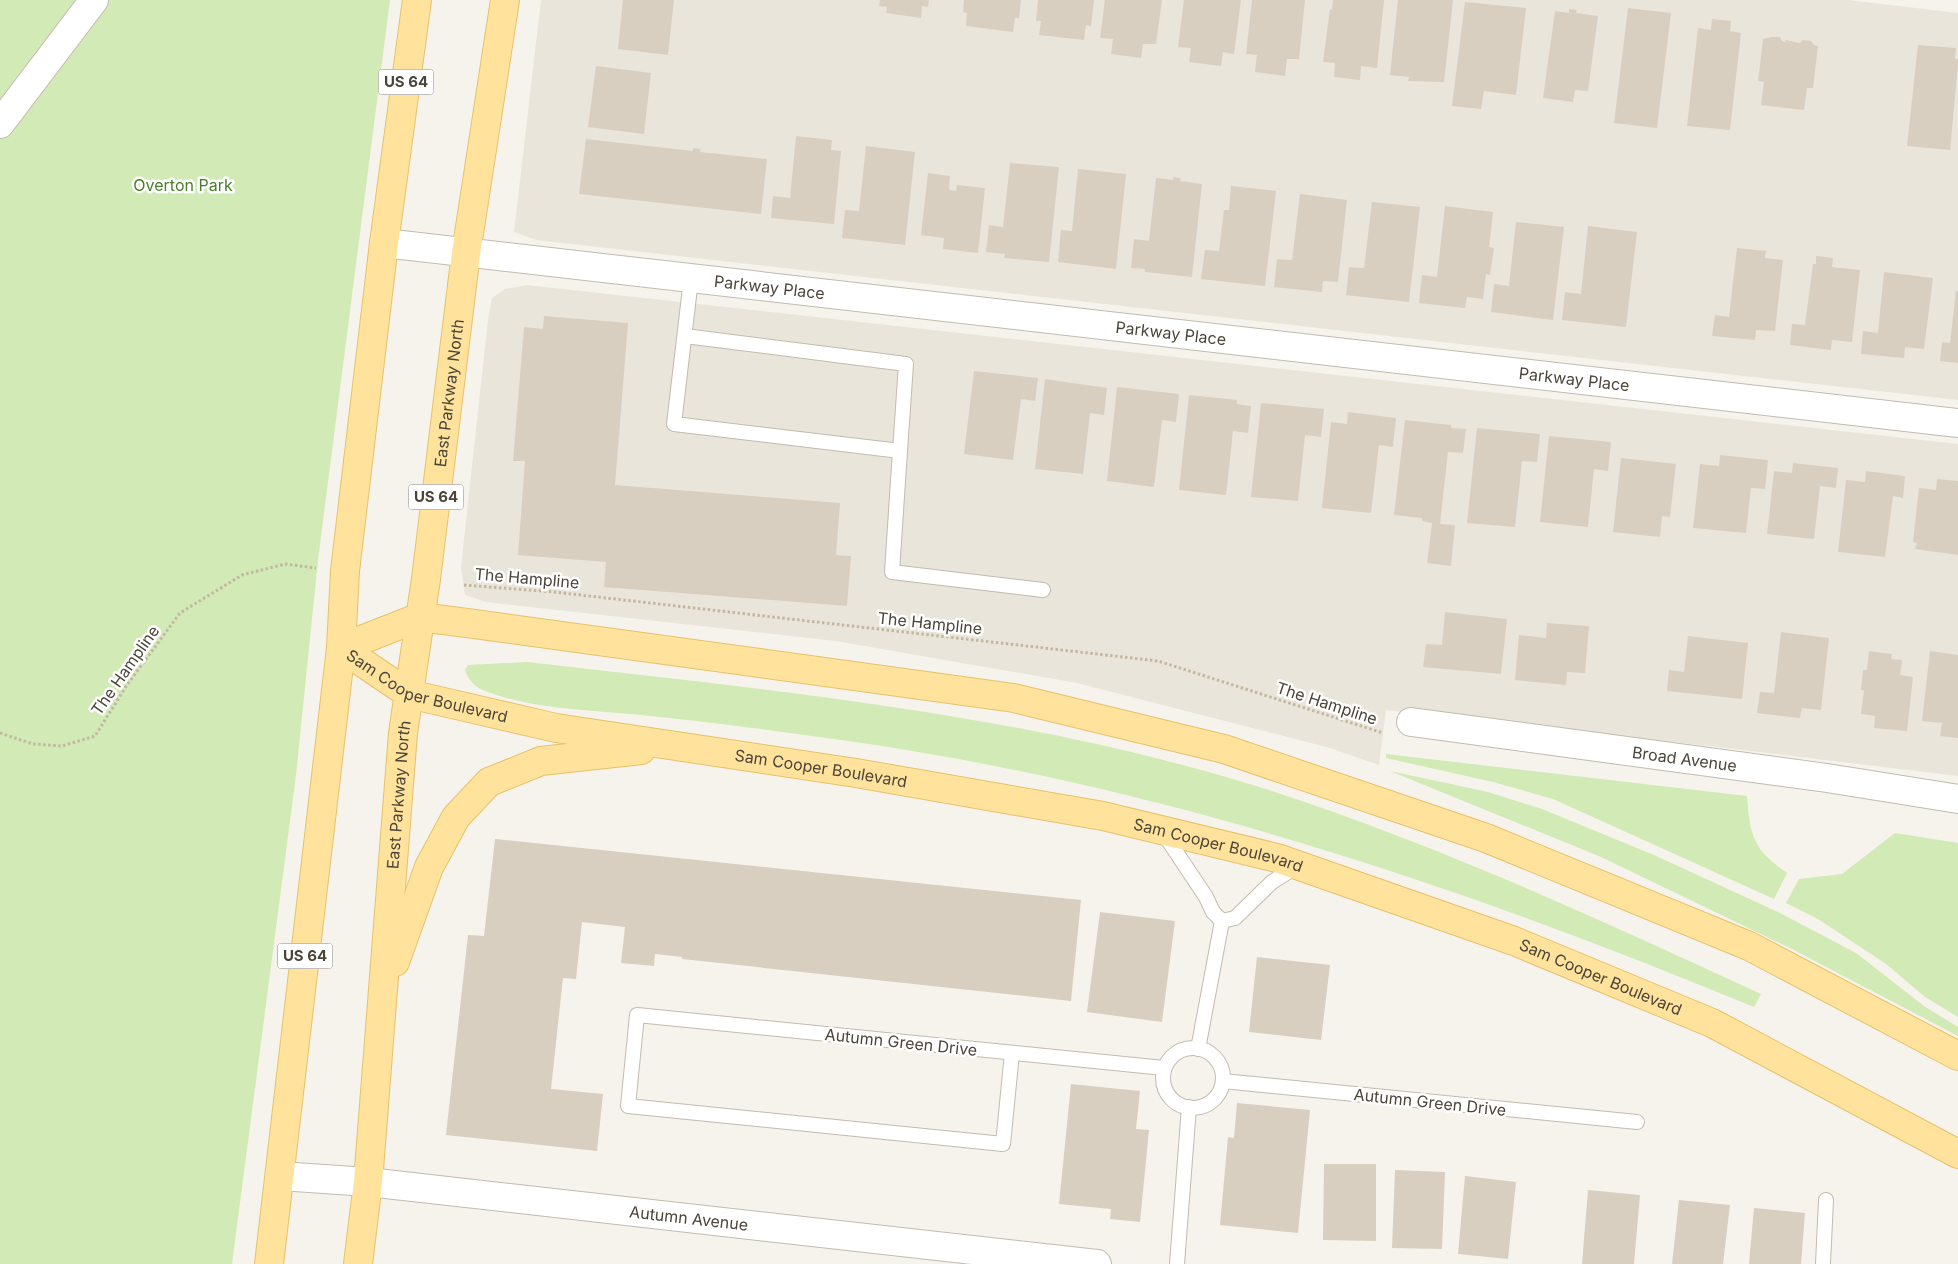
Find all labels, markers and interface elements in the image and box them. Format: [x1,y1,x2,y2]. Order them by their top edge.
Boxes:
road number: US 64 [378,70,434,94]
park label: Overton Park [133,175,233,195]
street label: Parkway Place [713,271,826,303]
street label: Parkway Place [1115,317,1227,349]
street label: East Parkway North [430,318,468,468]
street label: Parkway Place [1518,363,1631,395]
road number: US 64 [408,484,464,510]
street label: The Hampline [474,563,580,593]
street label: The Hampline [877,608,983,638]
street label: The Hampline [87,621,163,719]
street label: Sam Cooper Boulevard [343,645,510,727]
street label: The Hampline [1274,677,1380,729]
street label: East Parkway North [382,719,415,870]
street label: Broad Avenue [1631,742,1738,776]
street label: Sam Cooper Boulevard [733,745,909,792]
street label: Sam Cooper Boulevard [1132,814,1306,876]
street label: Sam Cooper Boulevard [1516,934,1685,1019]
road number: US 64 [278,944,332,968]
street label: Autumn Green Drive [824,1024,978,1060]
street label: Autumn Green Drive [1353,1084,1507,1120]
street label: Autumn Avenue [628,1201,749,1235]

